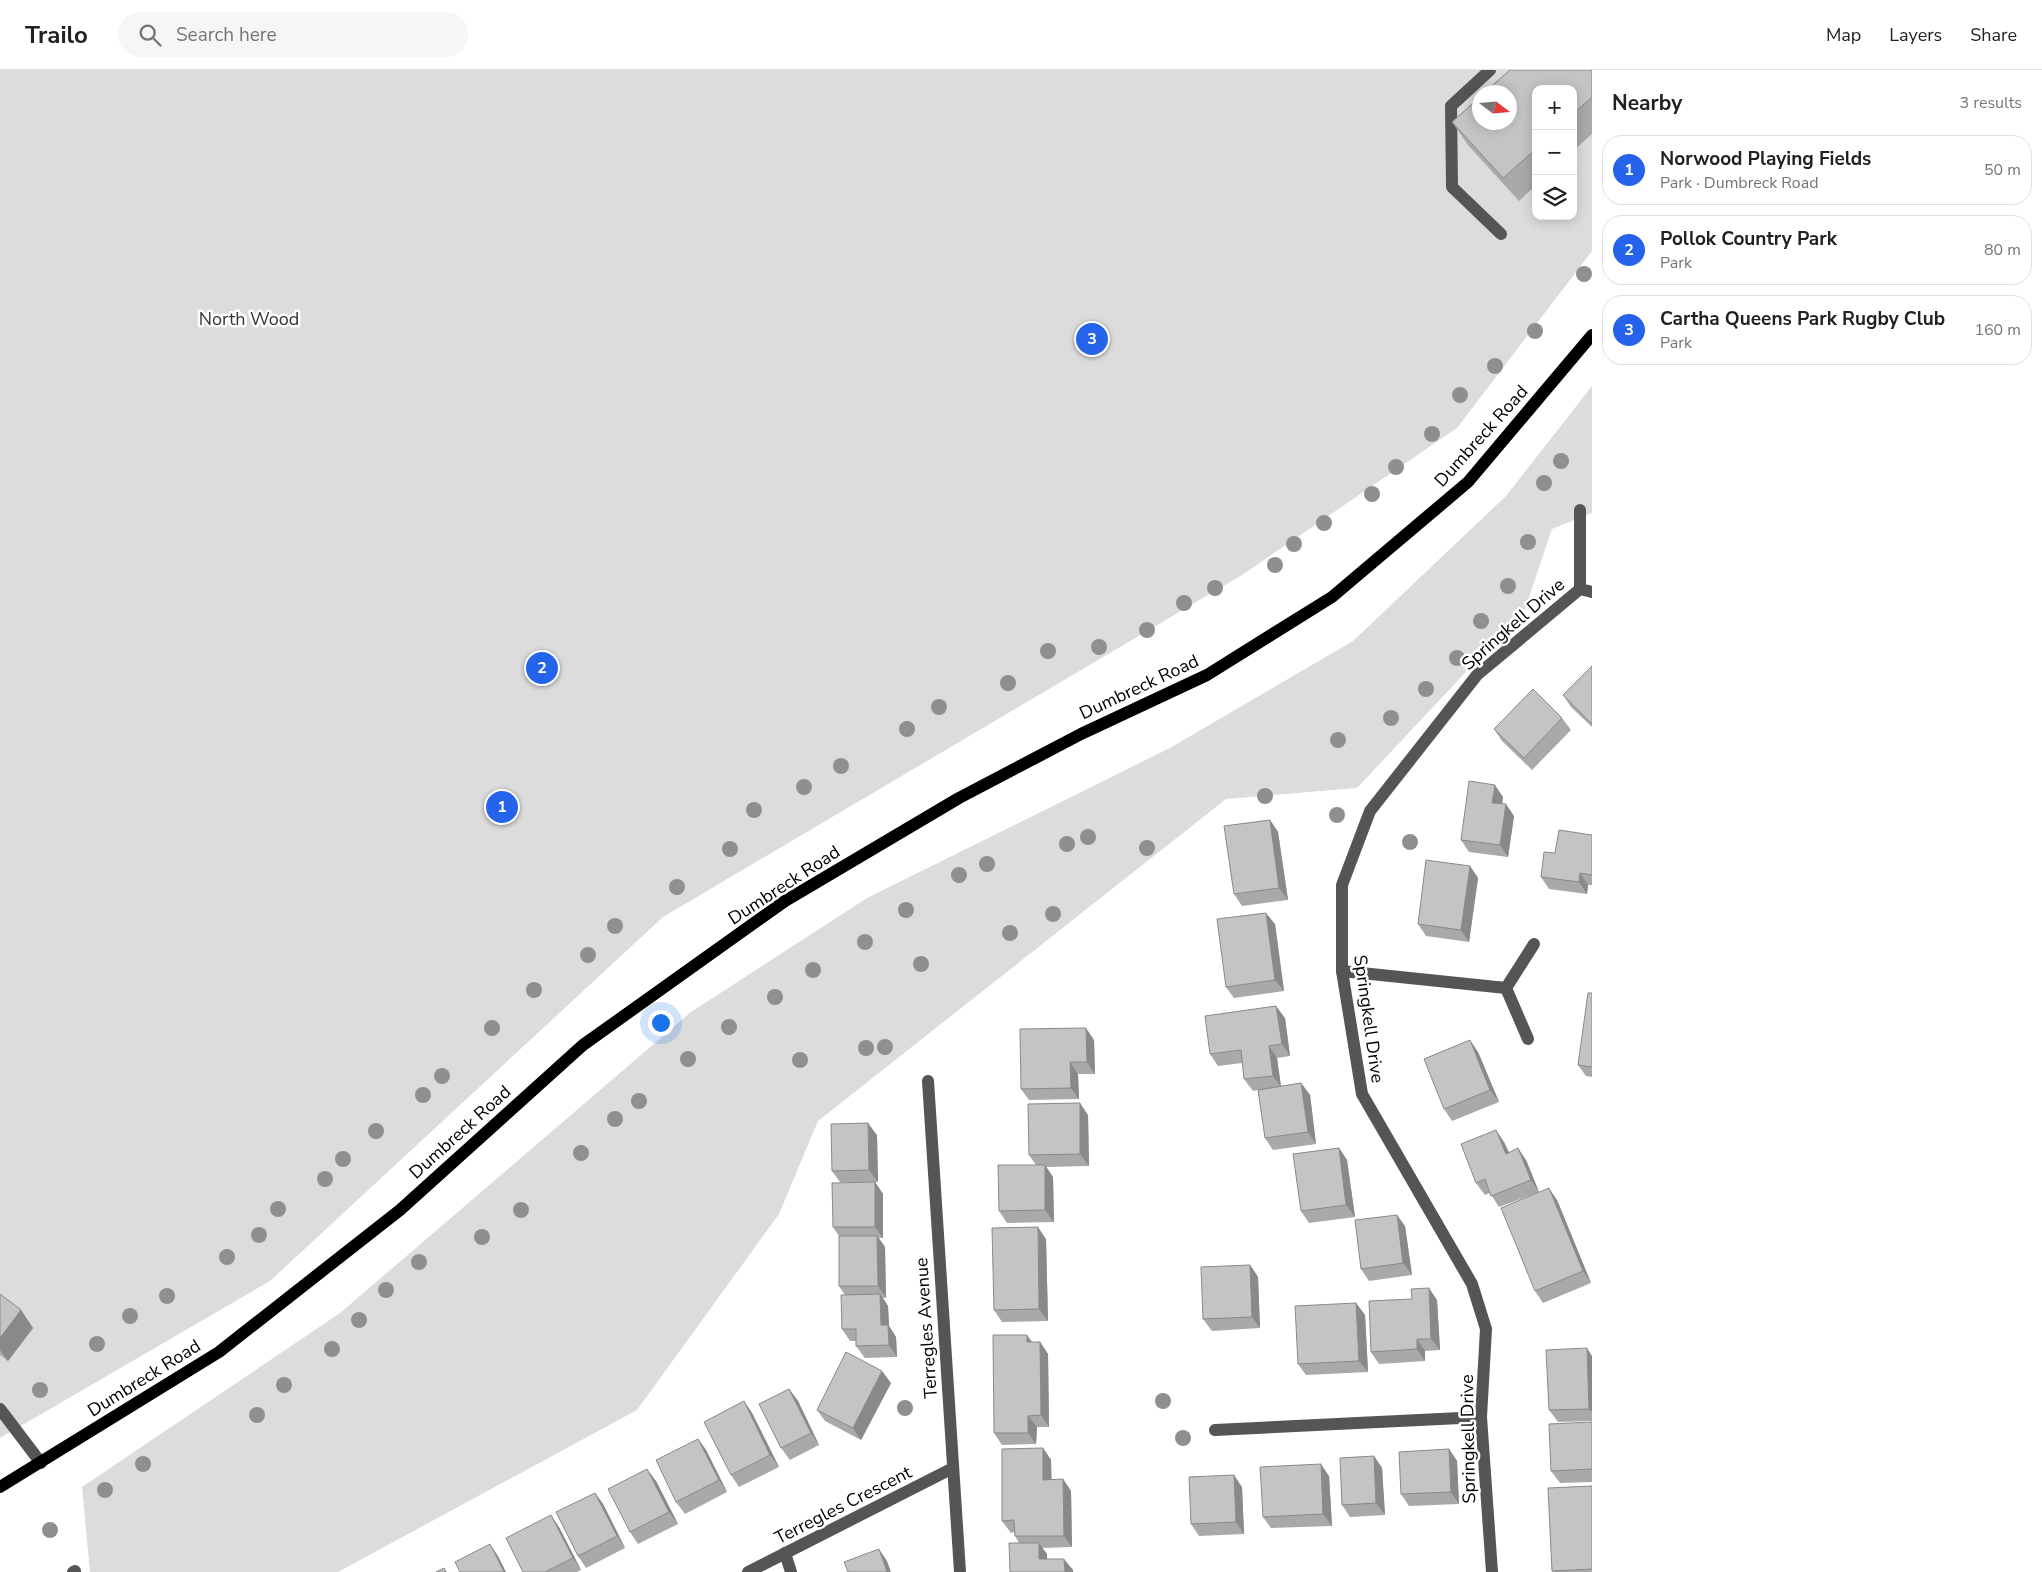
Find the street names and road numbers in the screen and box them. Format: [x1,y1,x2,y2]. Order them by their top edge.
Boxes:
street label: Dumbreck Road [1429,380,1533,492]
street label: Springkell Drive [1456,573,1570,675]
street label: Dumbreck Road [1075,649,1203,725]
street label: Dumbreck Road [723,840,845,930]
street label: Springkell Drive [1348,953,1390,1085]
street label: Dumbreck Road [404,1080,516,1184]
street label: Terregles Avenue [909,1257,943,1399]
street label: Dumbreck Road [83,1334,205,1422]
street label: Springkell Drive [1455,1374,1481,1504]
street label: Terregles Crescent [770,1460,916,1550]

